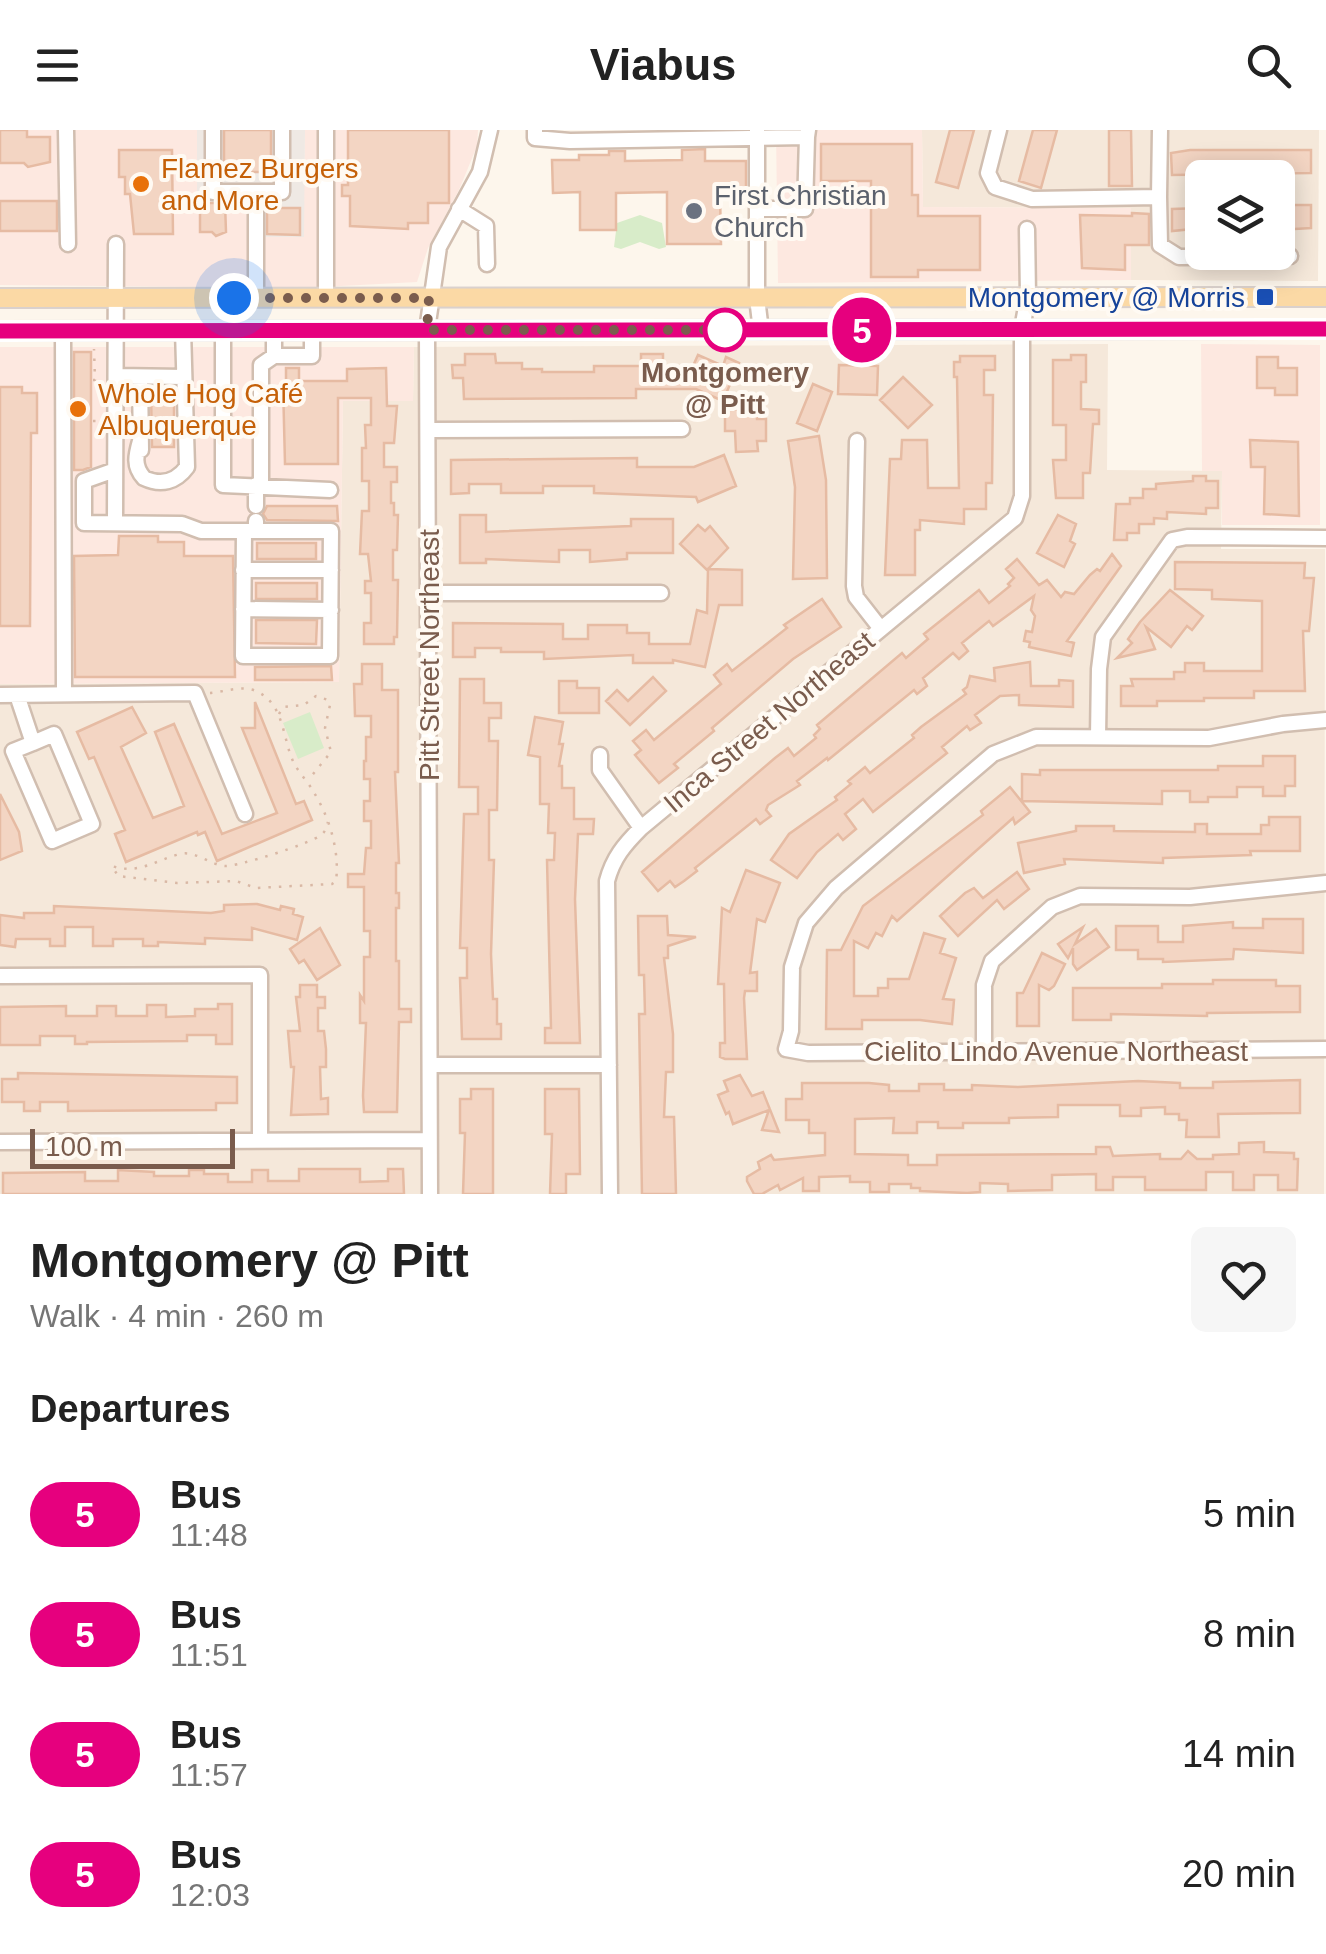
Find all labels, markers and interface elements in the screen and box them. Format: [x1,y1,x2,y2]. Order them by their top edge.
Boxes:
icon: menu [30,38,85,93]
icon: search [1241,38,1296,93]
text: Viabus [590,39,736,90]
place label: Flamez Burgers and More [161,153,359,216]
map controls [1185,160,1295,270]
button: layers [1185,160,1295,270]
marker: Flamez Burgers and More [130,173,152,195]
place label: First Christian Church [714,180,887,243]
marker: First Christian Church [683,200,705,222]
your location [209,273,259,323]
place label: Montgomery @ Morris [968,282,1245,313]
marker: Montgomery @ Morris [1254,286,1276,308]
line badge: 5 [830,298,894,362]
marker: Montgomery @ Pitt [704,309,746,351]
text: 5 [852,311,872,350]
place label: Montgomery @ Pitt [641,357,809,420]
place label: Whole Hog Café Albuquerque [98,378,303,441]
marker: Whole Hog Café Albuquerque [67,398,89,420]
street label: Pitt Street Northeast [414,529,445,781]
street label: Inca Street Northeast [658,625,880,819]
street label: Cielito Lindo Avenue Northeast [864,1036,1248,1067]
scale bar [30,1124,235,1168]
text: 100 m [45,1131,123,1162]
button: heart [1191,1227,1296,1332]
text: Montgomery @ Pitt [30,1234,469,1287]
text: Walk · 4 min · 260 m [30,1298,324,1334]
text: Departures [30,1388,231,1430]
text: Bus [170,1474,242,1516]
text: 5 min [1203,1493,1296,1535]
text: 5 [75,1495,95,1534]
text: 11:48 [170,1517,248,1553]
text: Bus [170,1594,242,1636]
text: 8 min [1203,1613,1296,1655]
text: 5 [75,1615,95,1654]
text: 11:51 [170,1637,248,1673]
text: Bus [170,1714,242,1756]
text: 14 min [1182,1733,1296,1775]
text: 5 [75,1735,95,1774]
text: 11:57 [170,1757,248,1793]
text: Bus [170,1834,242,1876]
text: 20 min [1182,1853,1296,1895]
text: 5 [75,1855,95,1894]
text: 12:03 [170,1877,250,1913]

